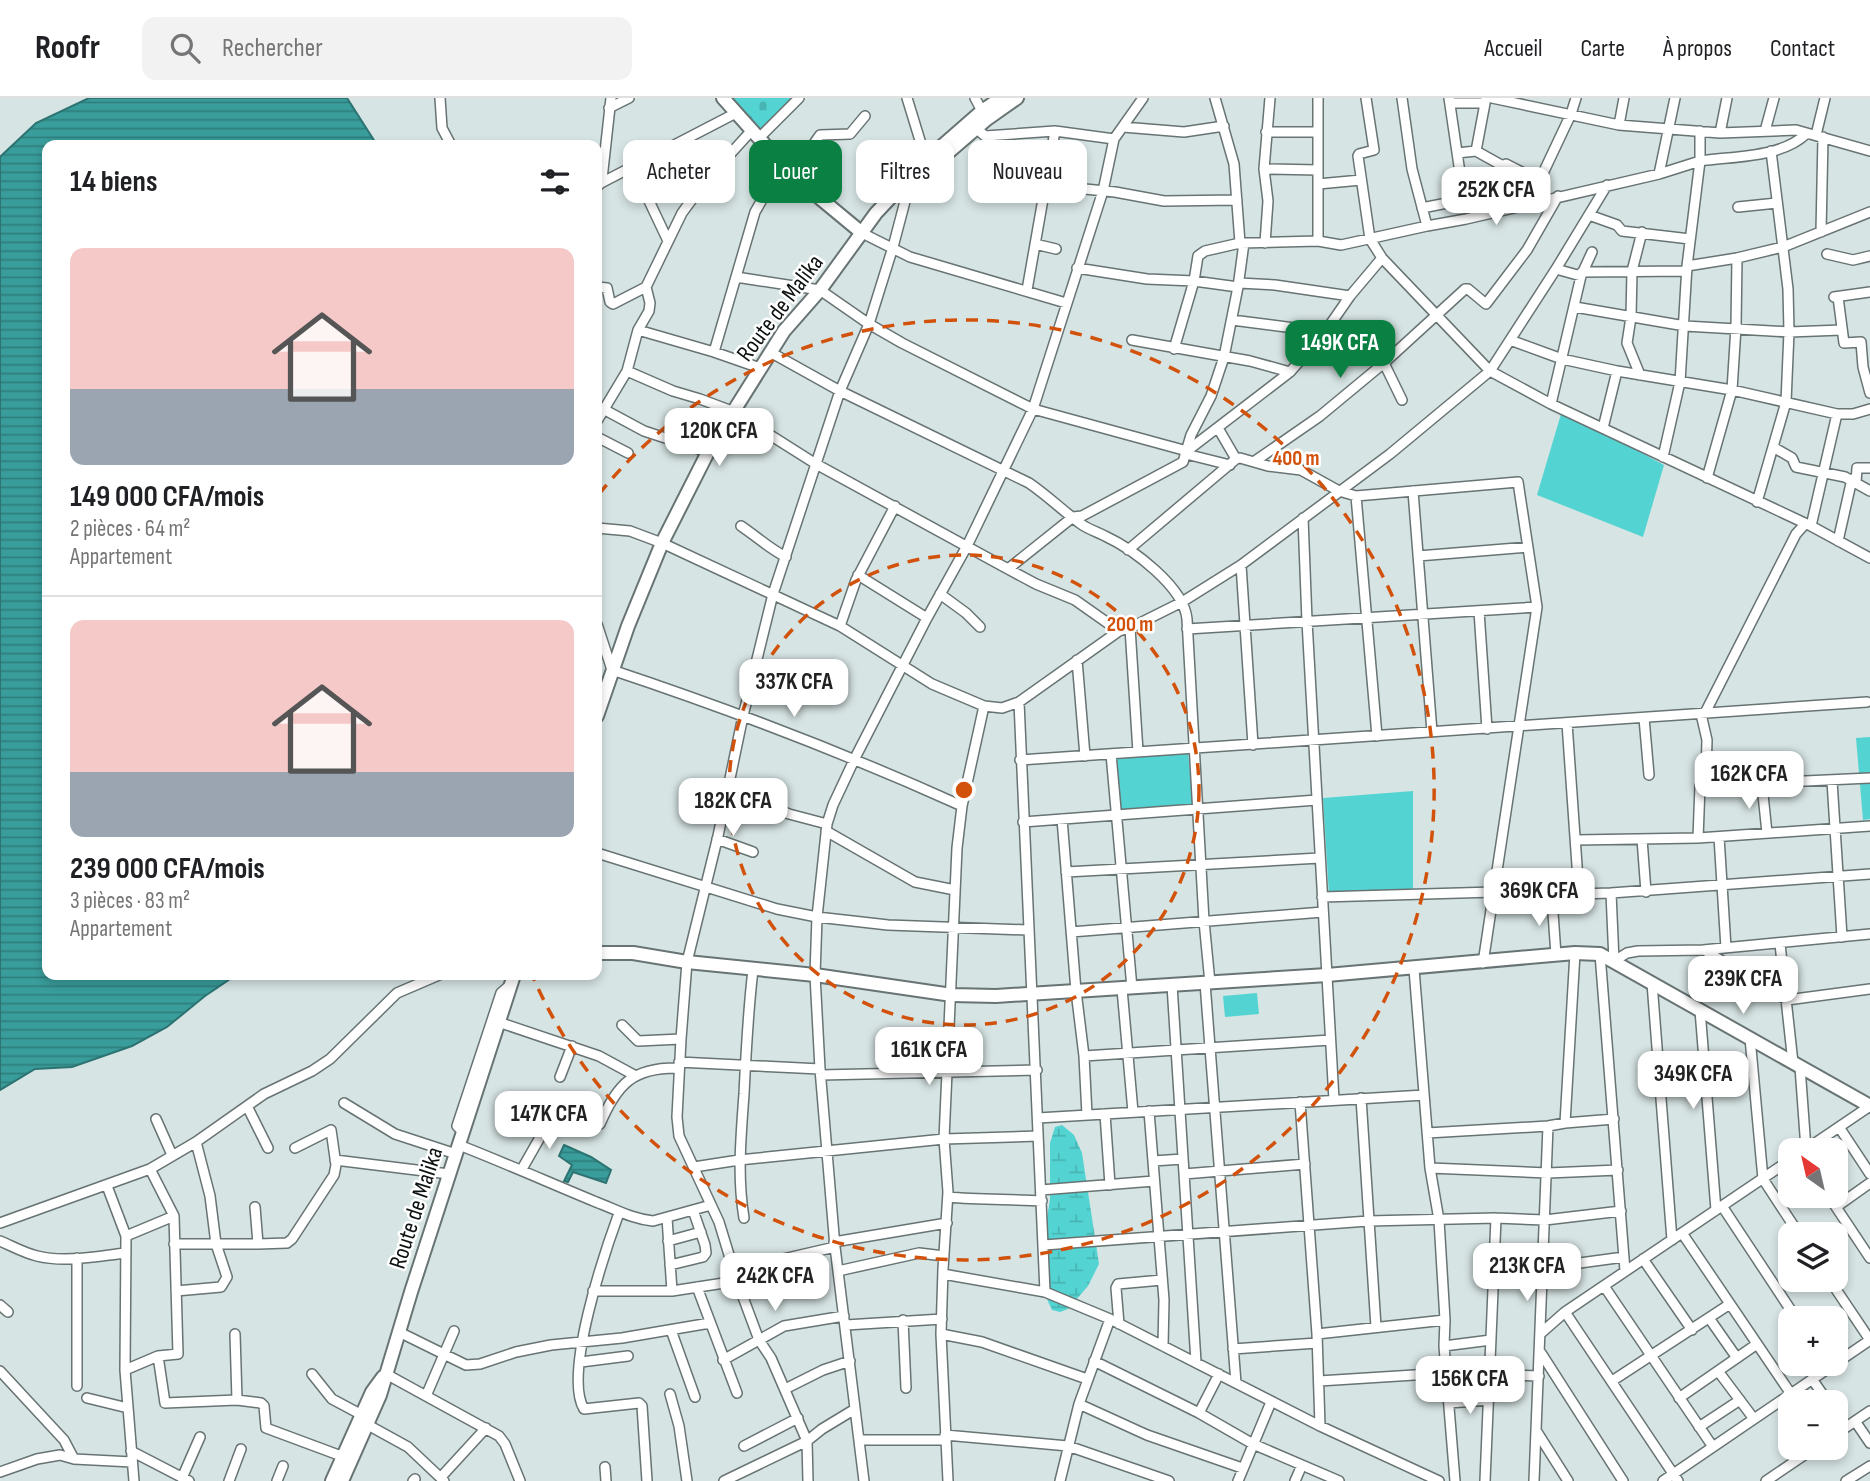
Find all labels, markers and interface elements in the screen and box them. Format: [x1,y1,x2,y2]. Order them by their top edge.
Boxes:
search box [142,17,632,80]
text: Roofr [35,28,100,68]
icon: search [166,29,204,67]
text: Rechercher [222,33,323,64]
text: Accueil [1484,34,1543,63]
text: Carte [1581,34,1625,63]
text: À propos [1663,34,1732,63]
text: Contact [1770,34,1835,63]
chip: Acheter [623,140,735,203]
chip: Louer [749,140,842,203]
chip: Filtres [856,140,954,203]
chip: Nouveau [968,140,1087,203]
icon: filters [536,163,574,201]
text: 14 biens [70,164,157,200]
pin: 252K CFA [1424,167,1568,227]
text: 252K CFA [1458,176,1534,204]
street label: Route de Malika [730,249,830,367]
icon: home [259,294,385,420]
pin: 149K CFA [1268,320,1412,380]
text: 149K CFA [1301,329,1379,357]
pin: 120K CFA [647,408,791,468]
text: 120K CFA [681,417,757,445]
text: 400 m [1273,446,1319,471]
text: 149 000 CFA/mois [70,479,264,515]
text: 2 pièces · 64 m² [70,515,190,543]
text: Appartement [70,543,172,571]
text: 200 m [1107,612,1153,637]
pin: 337K CFA [722,660,866,719]
icon: home [259,666,385,792]
text: 337K CFA [755,668,833,696]
pin: 162K CFA [1677,752,1821,811]
text: 162K CFA [1711,760,1787,788]
pin: 182K CFA [661,778,805,838]
centre of rings [952,778,976,802]
text: 182K CFA [695,787,771,815]
text: 239 000 CFA/mois [70,851,265,887]
pin: 369K CFA [1467,868,1611,928]
text: 369K CFA [1500,877,1578,905]
text: 3 pièces · 83 m² [70,887,190,915]
text: Appartement [70,915,172,943]
pin: 239K CFA [1671,956,1815,1016]
text: 239K CFA [1704,965,1782,993]
pin: 161K CFA [857,1028,1001,1087]
text: 161K CFA [891,1036,967,1064]
pin: 349K CFA [1621,1052,1765,1111]
text: 349K CFA [1654,1060,1732,1088]
pin: 147K CFA [477,1091,621,1151]
text: 147K CFA [511,1100,587,1128]
north arrow [1778,1138,1848,1208]
map controls [1778,1138,1848,1460]
street label: Route de Malika [383,1144,449,1272]
button: layers [1778,1222,1848,1292]
pin: 213K CFA [1455,1244,1599,1303]
text: 213K CFA [1489,1252,1565,1280]
pin: 242K CFA [703,1254,847,1313]
text: 242K CFA [736,1262,814,1290]
button: + [1778,1306,1848,1376]
pin: 156K CFA [1398,1356,1542,1416]
text: 156K CFA [1432,1365,1508,1393]
button: − [1778,1390,1848,1460]

